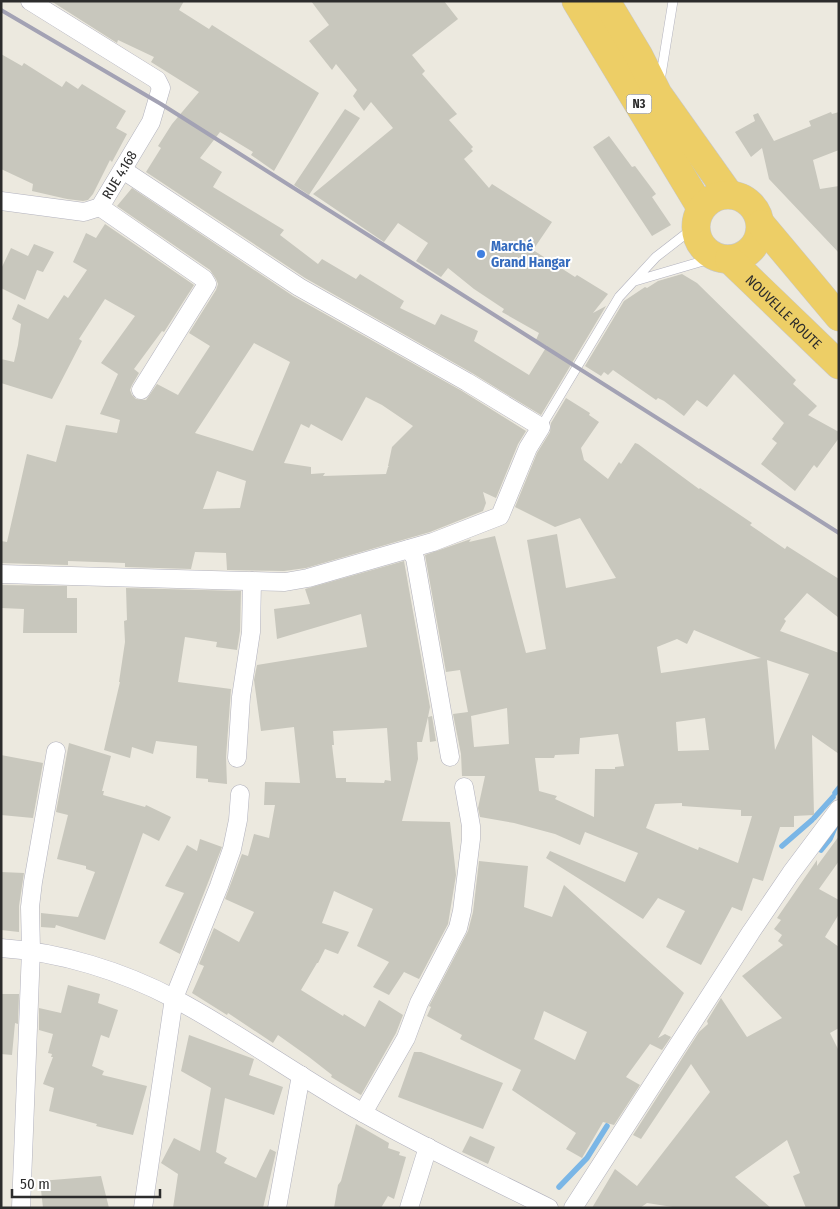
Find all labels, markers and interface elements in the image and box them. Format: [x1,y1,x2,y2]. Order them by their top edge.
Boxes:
road number: N3 [626,95,652,114]
street label: RUE 4.168 [99,148,141,202]
place label: Marché Grand Hangar [491,238,571,271]
marker: Marché Grand Hangar [475,248,487,260]
street label: NOUVELLE ROUTE [742,272,825,353]
scale bar [12,1166,160,1198]
text: 50 m [20,1175,50,1193]

